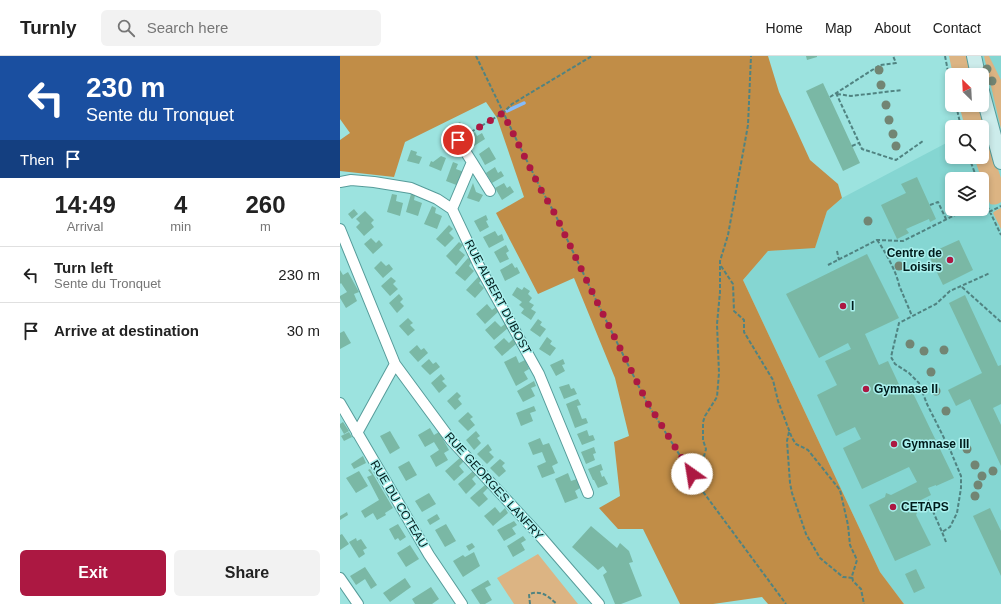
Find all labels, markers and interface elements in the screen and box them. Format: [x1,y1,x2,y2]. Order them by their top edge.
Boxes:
search box [101,10,381,46]
text: Turnly [20,17,77,38]
icon: search [115,17,137,39]
text: Search here [147,19,228,36]
text: Home [766,20,803,36]
text: Map [825,20,852,36]
text: About [874,20,911,36]
text: Contact [933,20,981,36]
north arrow [945,68,989,112]
map controls [945,68,989,216]
icon: left [20,72,72,124]
text: 230 m [86,72,165,103]
text: Sente du Tronquet [86,105,234,125]
button: search [945,120,989,164]
pin [441,123,475,157]
icon: arrive [447,129,469,151]
icon: arrive [62,148,84,170]
text: Then [20,151,54,168]
button: layers [945,172,989,216]
text: 14:49 [54,191,116,218]
text: 4 [174,191,187,218]
text: 260 [246,191,286,218]
text: Arrival [67,219,104,234]
text: min [170,219,191,234]
text: m [260,219,271,234]
street label: RUE ALBERT DUBOST [462,237,534,357]
place label: Centre de Loisirs [887,246,942,274]
marker: Centre de Loisirs [945,255,955,265]
text: Turn left [54,259,113,276]
icon: left [20,264,42,286]
text: 230 m [278,266,320,283]
text: Sente du Tronquet [54,276,161,291]
place label: I [851,299,854,313]
marker: I [838,301,848,311]
icon: arrive [20,320,42,342]
text: Arrive at destination [54,322,199,339]
text: 30 m [287,322,320,339]
place label: Gymnase II [874,382,938,396]
marker: Gymnase II [861,384,871,394]
street label: RUE GEORGES LANFRY [442,429,546,543]
place label: Gymnase III [902,437,969,451]
marker: Gymnase III [889,439,899,449]
position arrow [671,453,713,495]
street label: RUE DU COTEAU [367,458,431,550]
place label: CETAPS [901,500,949,514]
marker: CETAPS [888,502,898,512]
button: Exit [20,550,166,596]
button: Share [174,550,320,596]

